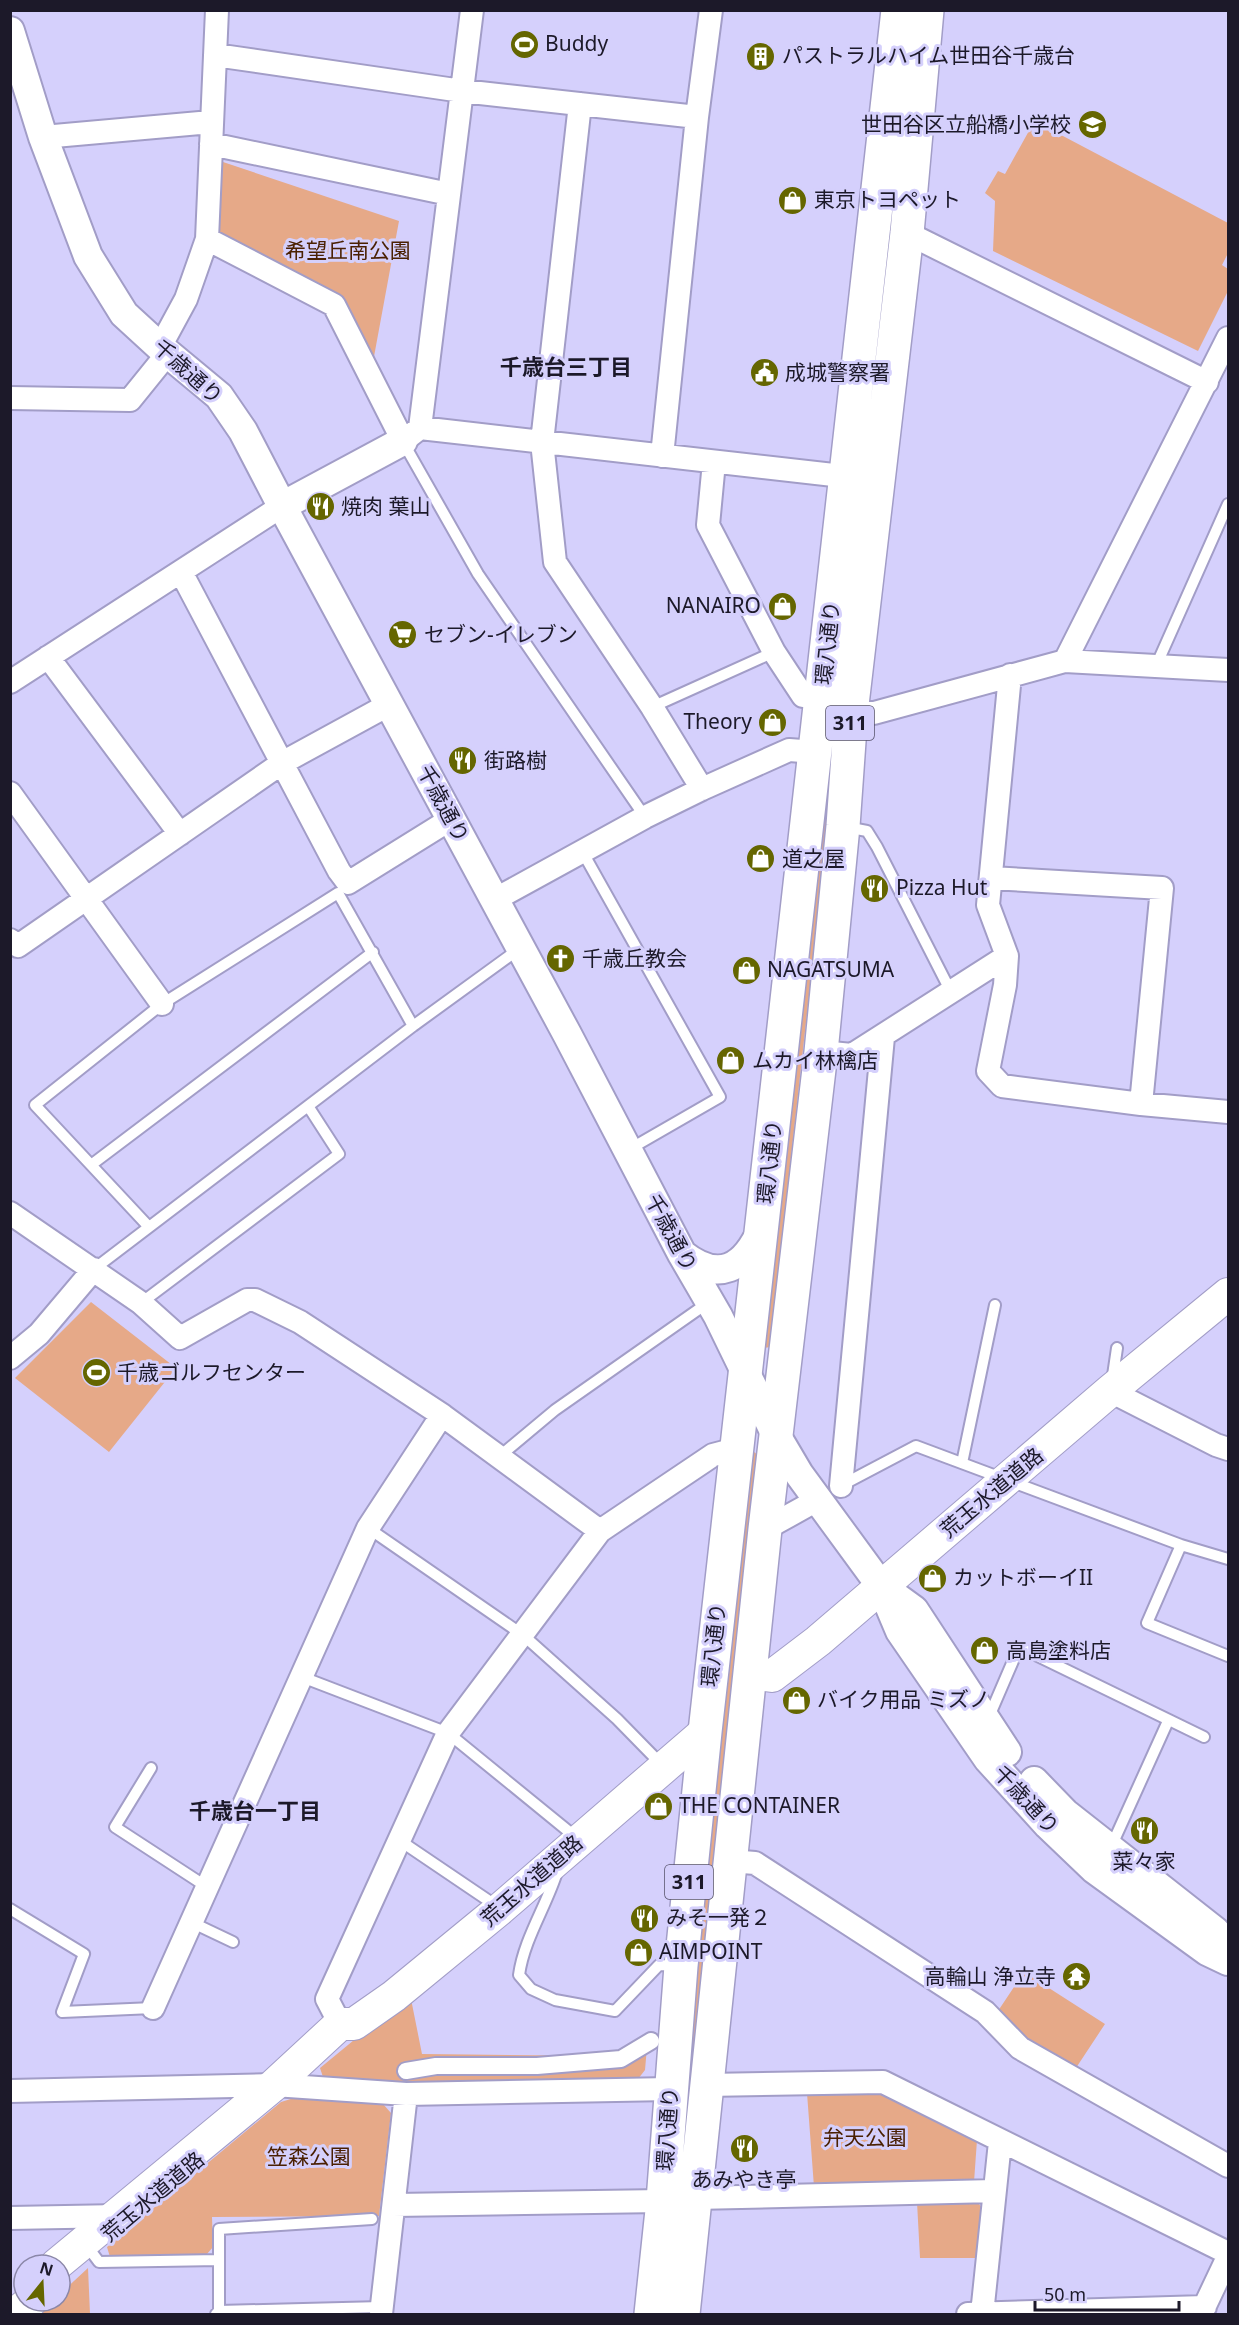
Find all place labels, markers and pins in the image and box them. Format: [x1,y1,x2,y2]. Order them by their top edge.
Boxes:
sports icon: Buddy [508,28,540,60]
place label: Buddy [545,29,608,57]
building icon: パストラルハイム世田谷千歳台 [745,40,777,72]
place label: パストラルハイム世田谷千歳台 [782,41,1075,69]
school or university icon: 世田谷区立船橋小学校 [1076,109,1108,141]
place label: 世田谷区立船橋小学校 [861,110,1071,138]
shop icon: 東京トヨペット [777,184,809,216]
place label: 東京トヨペット [814,185,961,213]
public building icon: 成城警察署 [748,357,780,389]
place label: 成城警察署 [785,358,890,386]
restaurant icon: 焼肉 葉山 [304,491,336,523]
place label: 焼肉 葉山 [341,492,430,520]
shop icon: NANAIRO [766,590,798,622]
place label: NANAIRO [666,591,761,619]
supermarket icon: セブン-イレブン [387,619,419,651]
place label: セブン-イレブン [424,620,578,648]
shop icon: Theory [757,706,789,738]
place label: Theory [683,707,752,735]
restaurant icon: 街路樹 [447,745,479,777]
place label: 街路樹 [484,746,547,774]
shop icon: 道之屋 [745,843,777,875]
place label: 道之屋 [782,844,845,872]
restaurant icon: Pizza Hut [859,872,891,904]
place label: Pizza Hut [896,873,988,901]
church icon: 千歳丘教会 [545,943,577,975]
place label: 千歳丘教会 [582,944,687,972]
shop icon: NAGATSUMA [730,954,762,986]
place label: NAGATSUMA [767,955,895,983]
shop icon: ムカイ林檎店 [715,1045,747,1077]
place label: ムカイ林檎店 [752,1046,878,1074]
sports icon: 千歳ゴルフセンター [80,1357,112,1389]
place label: 千歳ゴルフセンター [117,1358,306,1386]
shop icon: カットボーイII [916,1562,948,1594]
place label: カットボーイII [953,1563,1093,1591]
shop icon: 高島塗料店 [969,1635,1001,1667]
place label: 高島塗料店 [1006,1636,1111,1664]
shop icon: バイク用品 ミズノ [780,1684,812,1716]
place label: バイク用品 ミズノ [817,1685,990,1713]
shop icon: THE CONTAINER [642,1790,674,1822]
place label: THE CONTAINER [679,1791,840,1819]
restaurant icon: 菜々家 [1128,1815,1160,1847]
place label: 菜々家 [1113,1847,1176,1875]
restaurant icon: みそ一発２ [629,1902,661,1934]
place label: みそ一発２ [666,1903,771,1931]
shop icon: AIMPOINT [622,1936,654,1968]
place label: AIMPOINT [659,1937,763,1965]
temple icon: 高輪山 浄立寺 [1061,1961,1093,1993]
place label: 高輪山 浄立寺 [925,1962,1056,1990]
restaurant icon: あみやき亭 [728,2133,760,2165]
place label: あみやき亭 [692,2165,797,2193]

